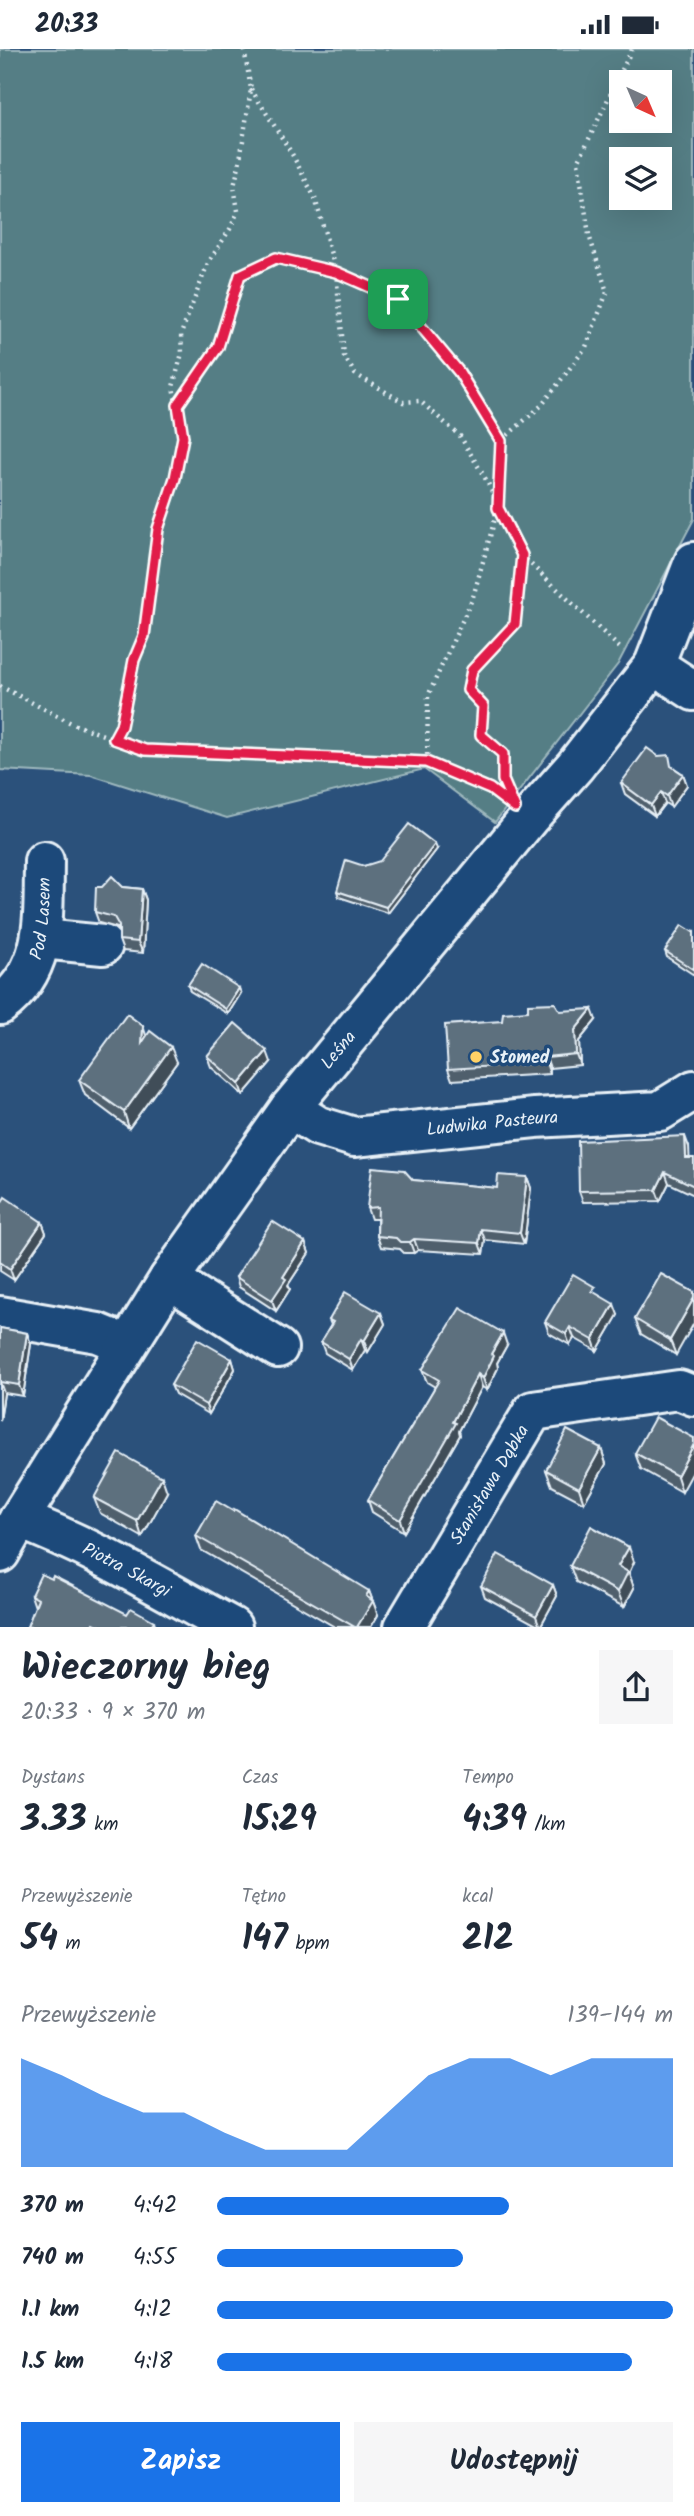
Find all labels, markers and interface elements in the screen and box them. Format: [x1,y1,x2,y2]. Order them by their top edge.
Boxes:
text: 20:33 [35,4,98,46]
north arrow [609,70,672,133]
map controls [609,70,672,210]
button: layers [609,147,672,210]
pin [368,269,428,329]
icon: arrive [379,280,417,318]
street label: Pod Lasem [23,877,60,964]
street label: Leśna [314,1025,364,1077]
place label: Stomed [490,1044,550,1073]
marker: Stomed [468,1049,484,1065]
street label: Ludwika Pasteura [425,1104,559,1145]
street label: Stanisława Dąbka [443,1420,538,1551]
street label: Piotra Skargi [77,1536,176,1607]
text: Wieczorny bieg [21,1639,271,1699]
button: share [599,1650,673,1724]
text: 20:33 · 9 × 370 m [21,1695,205,1731]
text: Dystans [21,1763,85,1793]
text: Czas [242,1763,278,1793]
text: Tempo [462,1763,514,1793]
text: 3.33 [21,1793,87,1849]
text: 15:29 [242,1793,317,1849]
text: 4:39 [462,1793,527,1849]
text: km [87,1810,118,1840]
text: /km [527,1810,565,1840]
text: Przewyższenie [21,1882,133,1912]
text: Tętno [242,1882,286,1912]
text: kcal [462,1882,493,1912]
text: 54 [21,1912,58,1968]
text: 147 [242,1912,288,1968]
text: 212 [462,1912,514,1968]
text: m [58,1929,81,1959]
text: bpm [288,1929,330,1959]
text: Przewyższenie [21,1998,156,2034]
text: 139–144 m [567,1998,673,2034]
text: 370 m [21,2188,84,2224]
text: 4:42 [133,2188,177,2224]
text: 740 m [21,2240,84,2276]
text: 4:55 [133,2240,176,2276]
text: 1.1 km [21,2292,79,2328]
text: 4:12 [133,2292,172,2328]
text: 1.5 km [21,2344,84,2380]
text: 4:18 [133,2344,172,2380]
button: Zapisz [21,2422,340,2502]
button: Udostępnij [354,2422,673,2502]

